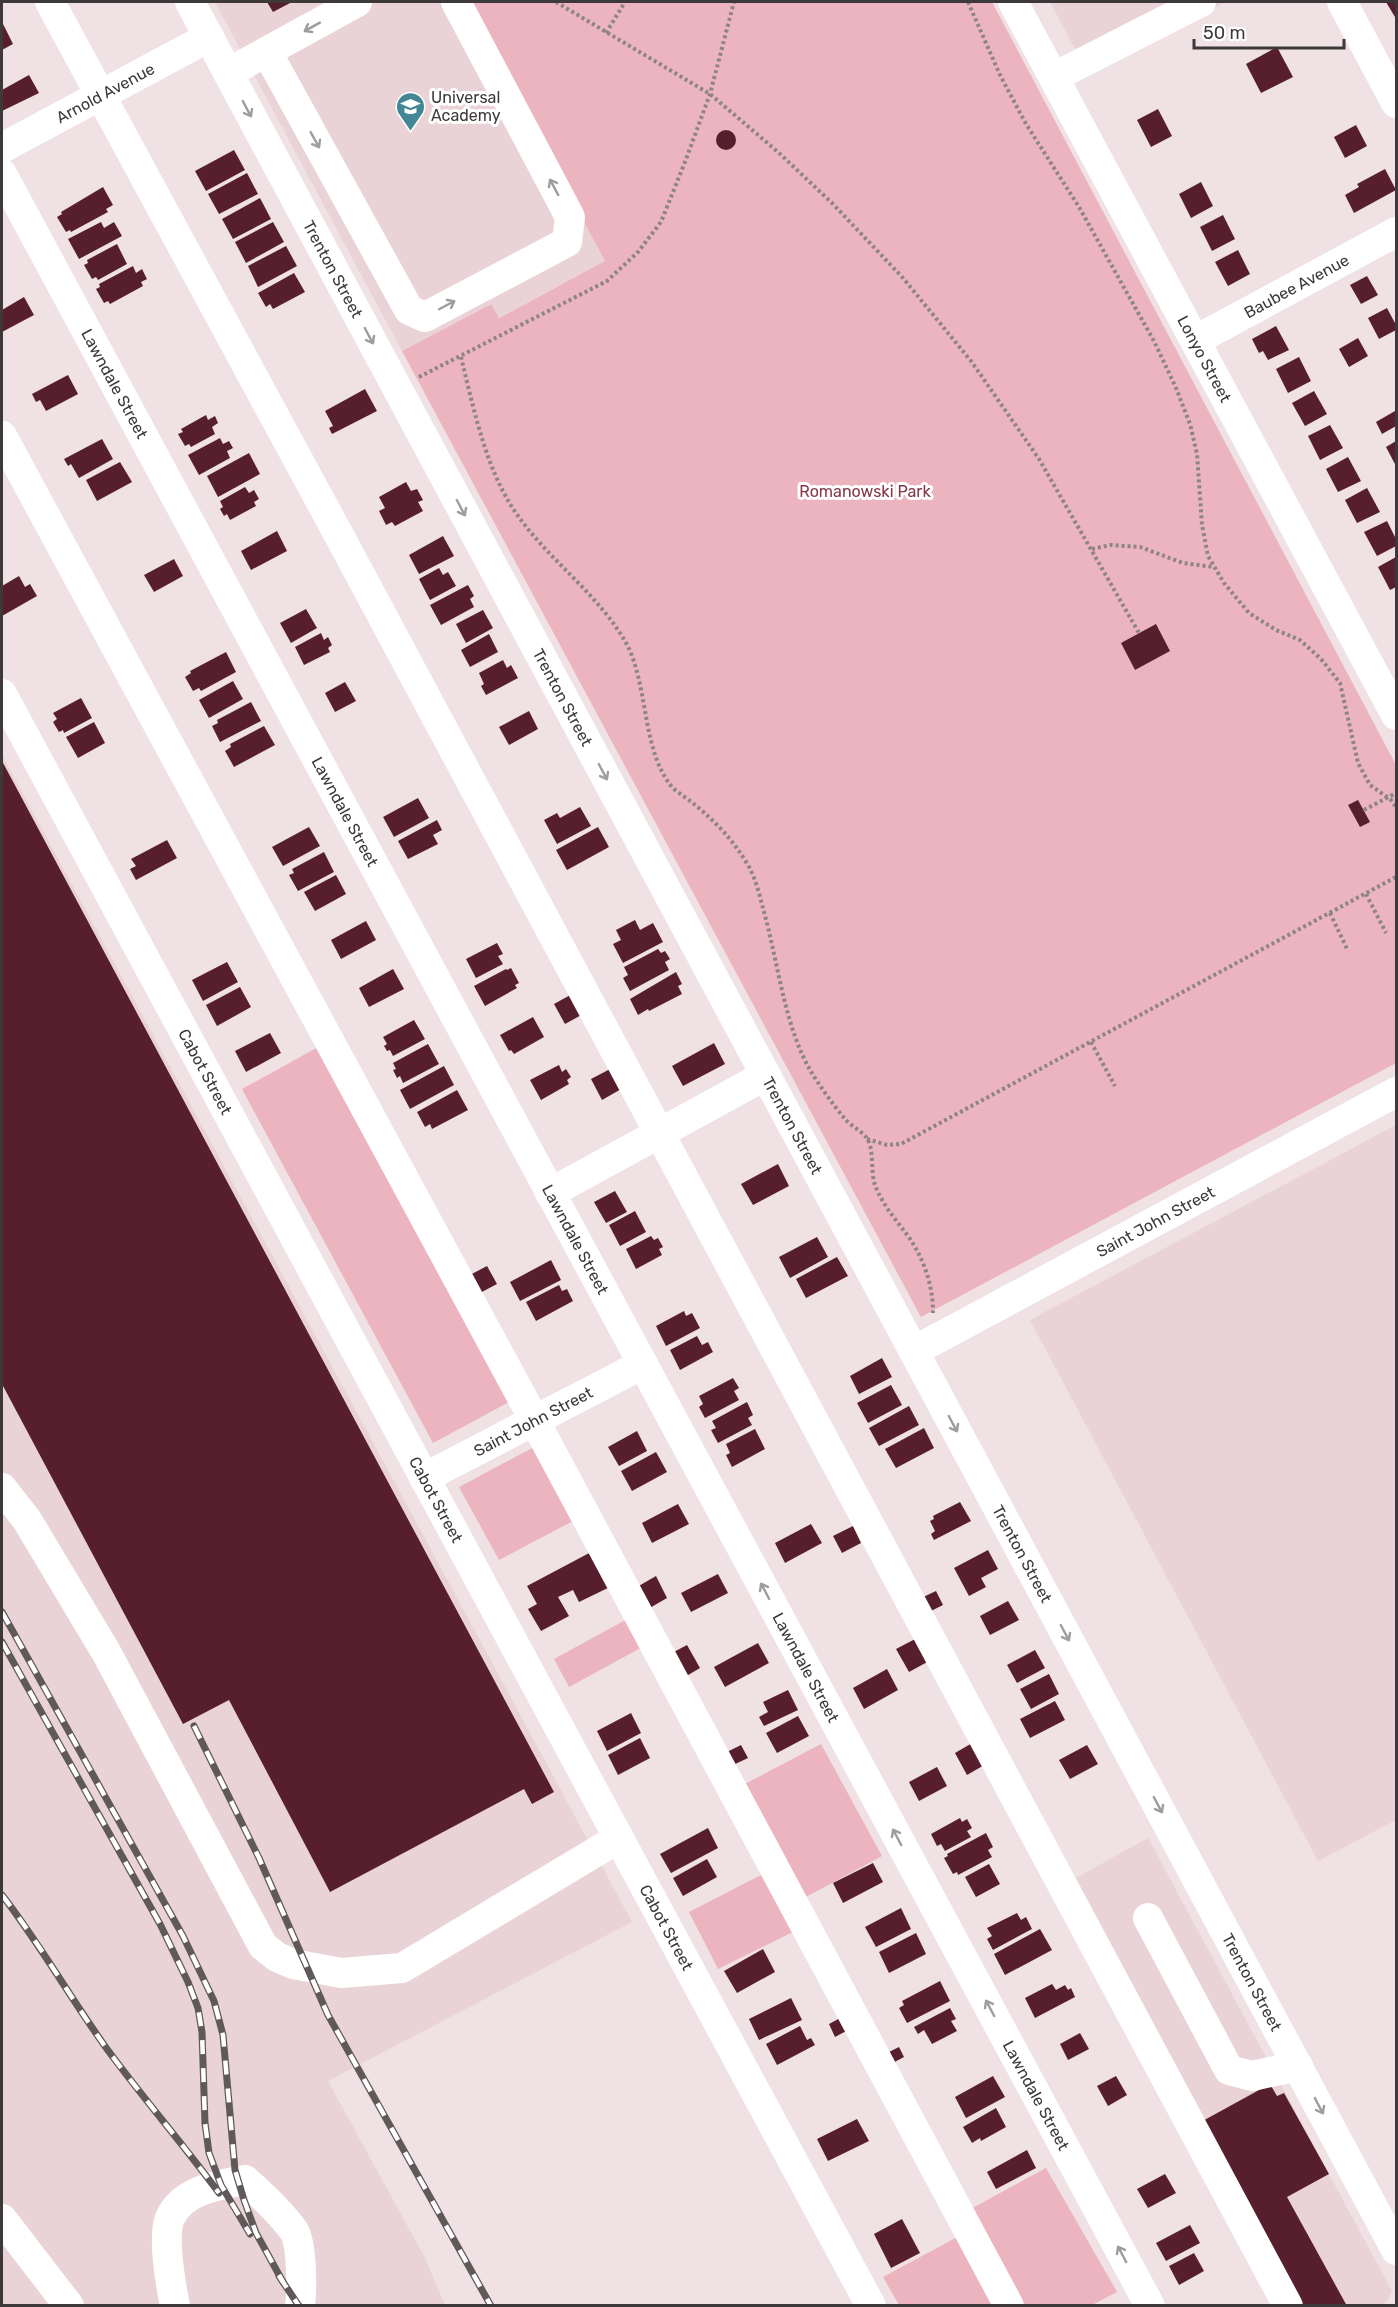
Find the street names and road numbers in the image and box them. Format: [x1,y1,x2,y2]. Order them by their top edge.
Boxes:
street label: Arnold Avenue [53,59,158,127]
street label: Trenton Street [299,217,367,321]
street label: Baubee Avenue [1241,250,1352,322]
street label: Lonyo Street [1173,312,1235,406]
street label: Lawndale Street [77,326,152,442]
street label: Trenton Street [529,645,596,750]
street label: Lawndale Street [308,754,382,870]
street label: Cabot Street [174,1026,236,1118]
street label: Trenton Street [758,1074,826,1178]
street label: Lawndale Street [538,1181,612,1298]
street label: Saint John Street [1093,1182,1218,1261]
street label: Saint John Street [471,1383,596,1460]
street label: Cabot Street [405,1453,467,1546]
street label: Trenton Street [988,1502,1056,1606]
street label: Lawndale Street [768,1609,843,1726]
street label: Cabot Street [636,1881,697,1974]
street label: Trenton Street [1218,1930,1286,2034]
street label: Lawndale Street [999,2037,1073,2154]

